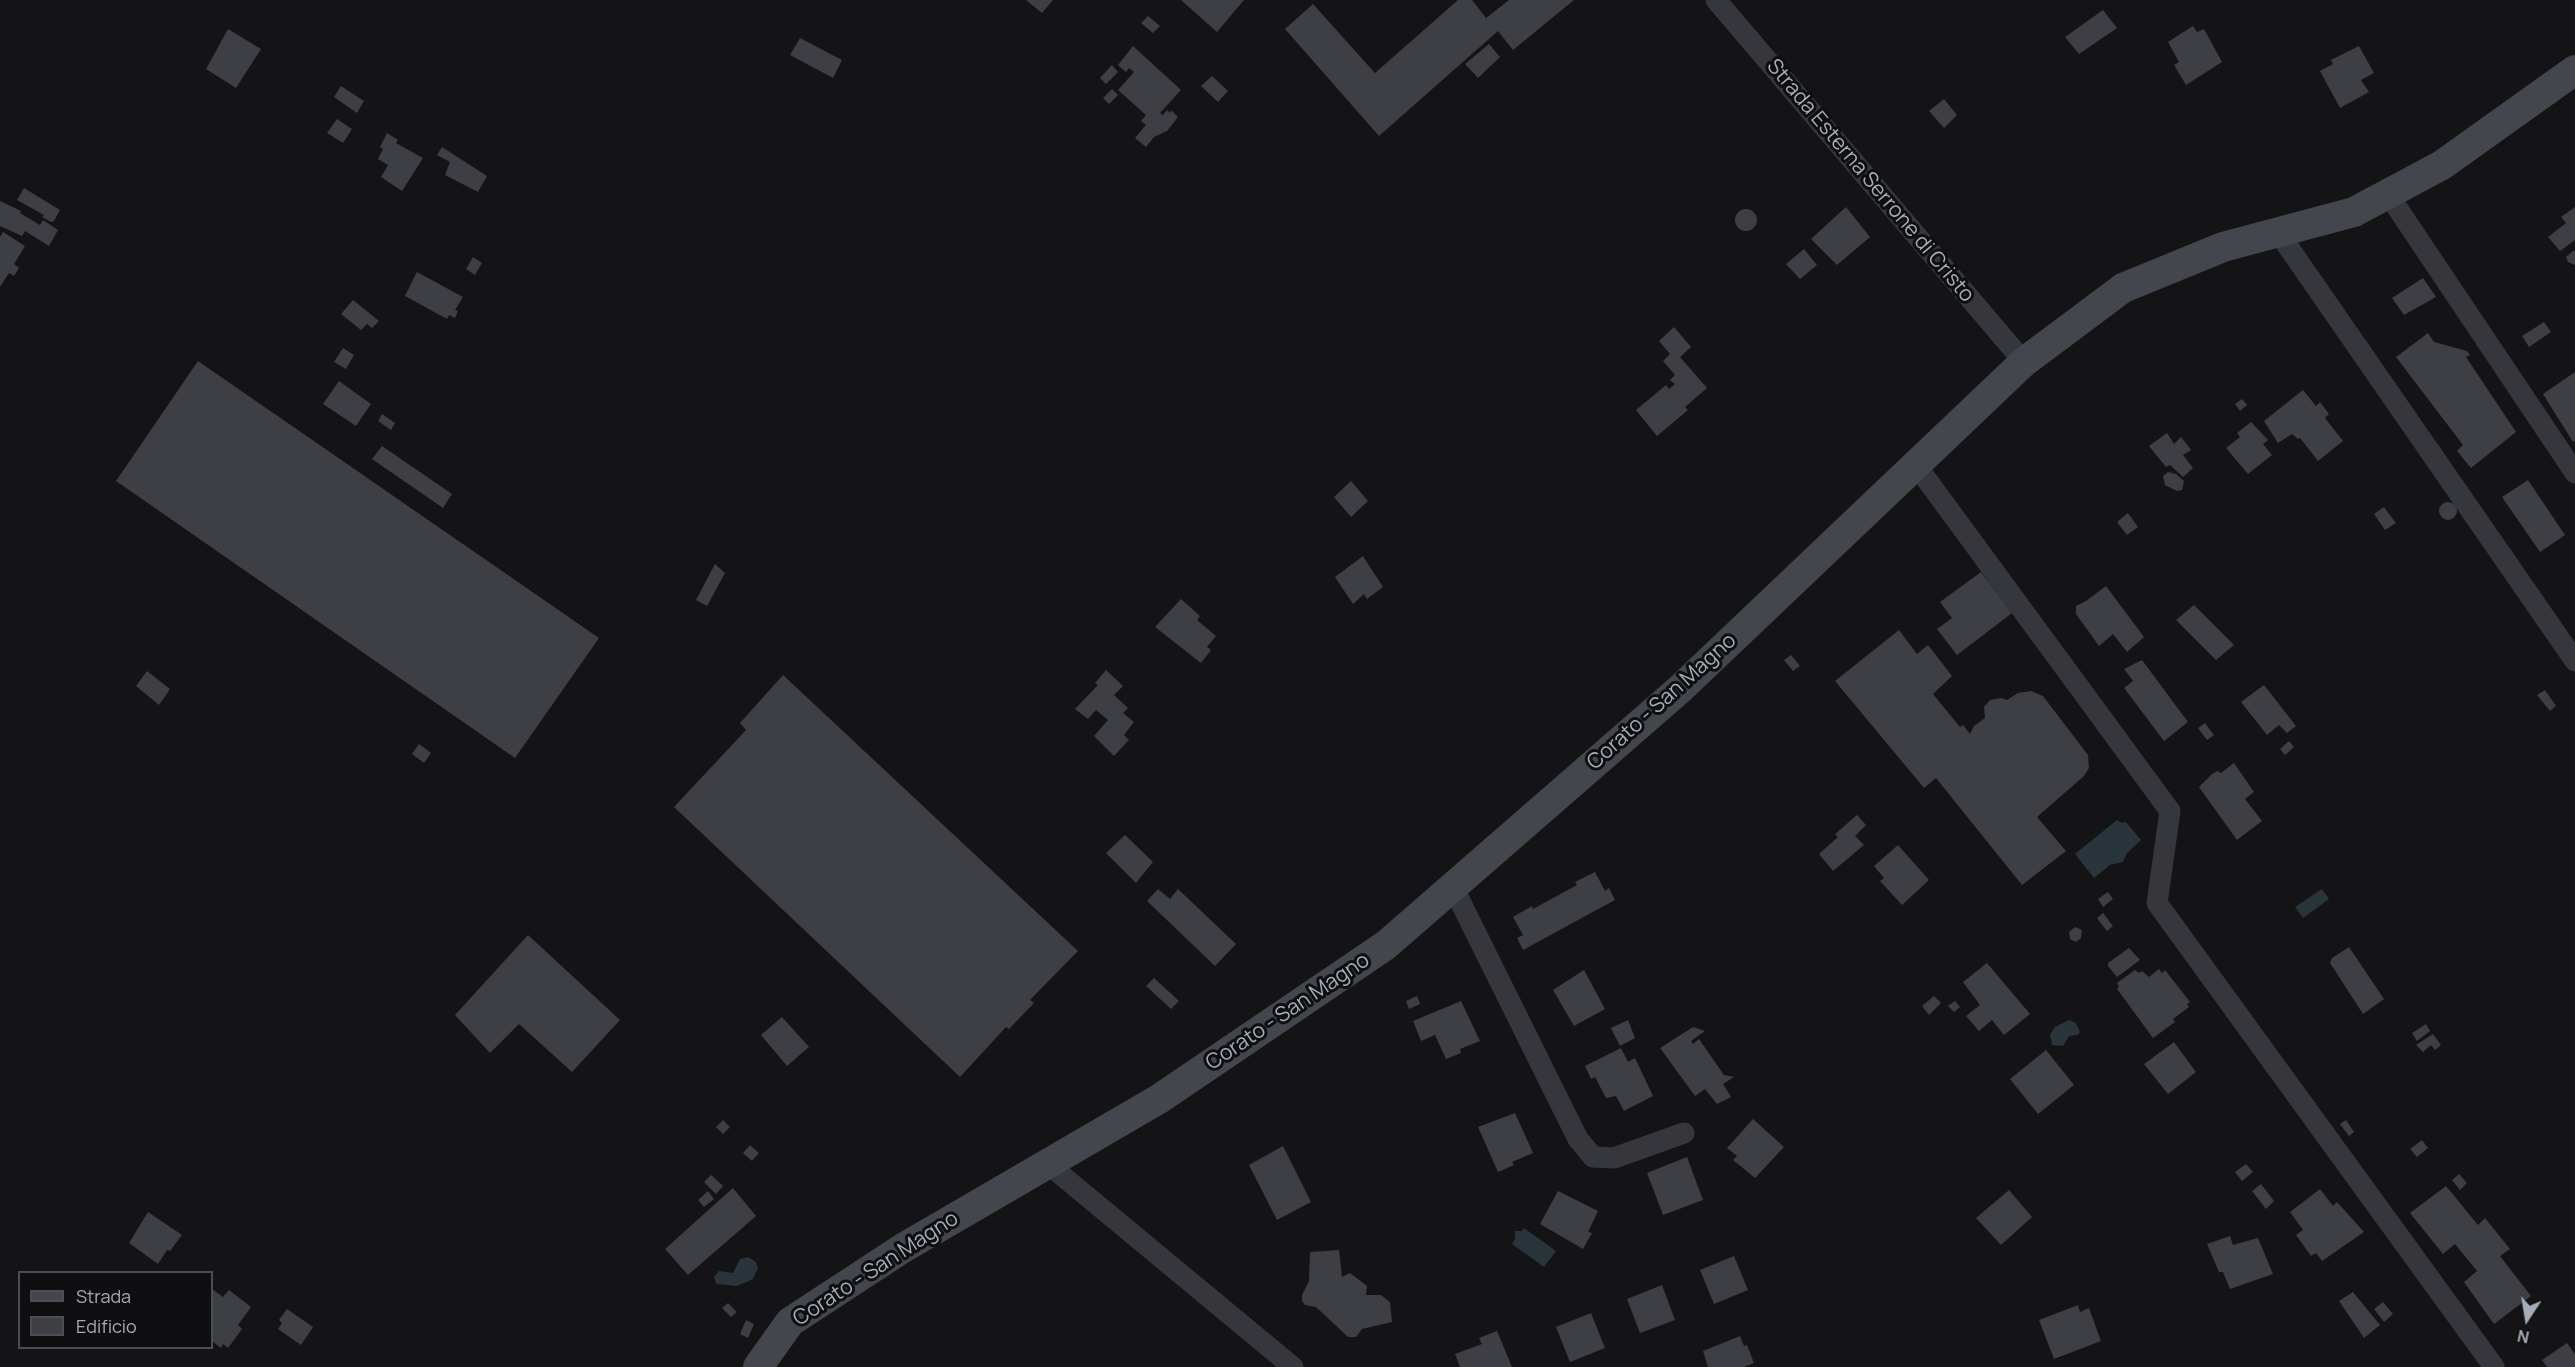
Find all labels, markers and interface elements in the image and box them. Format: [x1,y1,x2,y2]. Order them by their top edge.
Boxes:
street label: Strada Esterna Serrone di Cristo [1761,54,1979,308]
street label: Corato - San Magno [1582,628,1742,776]
street label: Corato - San Magno [1201,948,1375,1076]
street label: Corato - San Magno [789,1206,963,1332]
legend [18,1271,213,1349]
text: Strada [76,1284,131,1308]
north arrow [2497,1289,2557,1349]
text: Edificio [76,1314,137,1338]
text: N [2515,1325,2531,1349]

